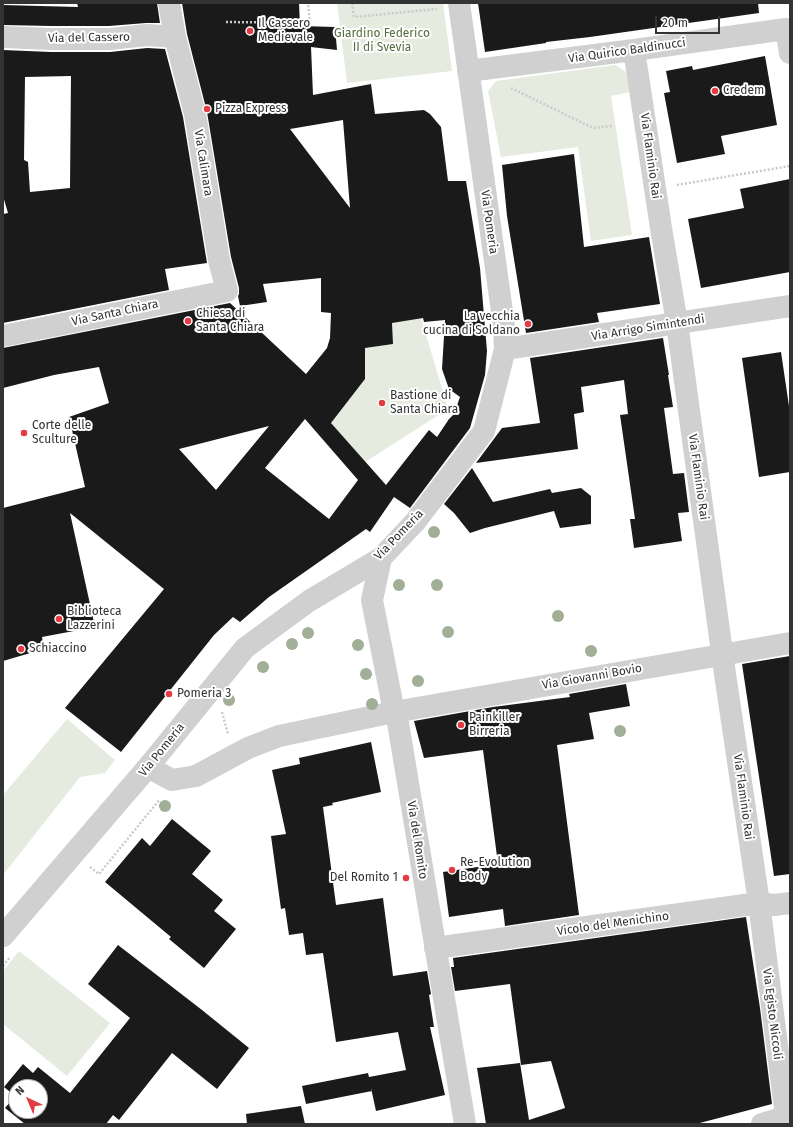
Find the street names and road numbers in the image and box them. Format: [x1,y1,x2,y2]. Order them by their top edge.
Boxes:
street label: Via del Cassero [48,30,130,46]
street label: Via Quirico Baldinucci [567,36,687,66]
street label: Via Flaminio Rai [637,112,663,200]
street label: Via Calimara [191,129,215,197]
street label: Via Pomeria [477,189,501,255]
street label: Via Santa Chiara [70,297,160,329]
street label: Via Arrigo Simintendi [590,312,706,344]
street label: Via Flaminio Rai [685,433,711,521]
street label: Via Pomeria [371,507,427,563]
street label: Via Giovanni Bovio [541,661,643,693]
street label: Via Pomeria [136,720,188,780]
street label: Via Flaminio Rai [730,753,756,841]
street label: Via del Romito [404,800,430,880]
street label: Vicolo del Menichino [556,909,670,939]
street label: Via Egisto Niccoli [759,967,785,1061]

